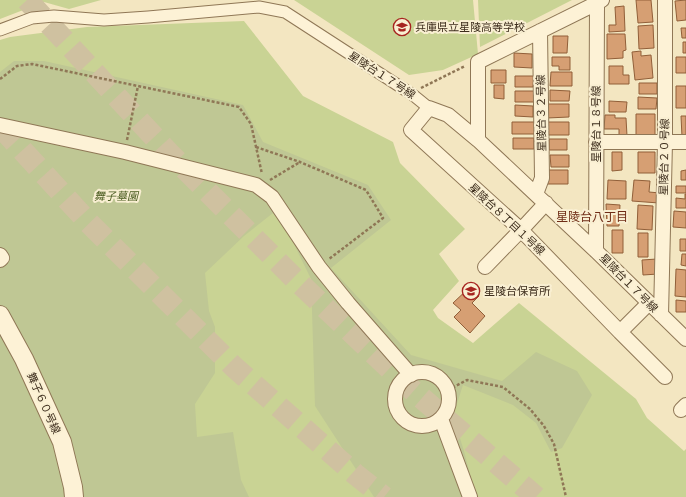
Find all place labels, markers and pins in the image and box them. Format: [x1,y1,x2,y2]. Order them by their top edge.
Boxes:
school or university icon: 兵庫県立星陵高等学校 [392,17,412,37]
place label: 兵庫県立星陵高等学校 [415,20,525,34]
school or university icon: 星陵台保育所 [461,281,481,301]
place label: 星陵台保育所 [484,284,551,298]

